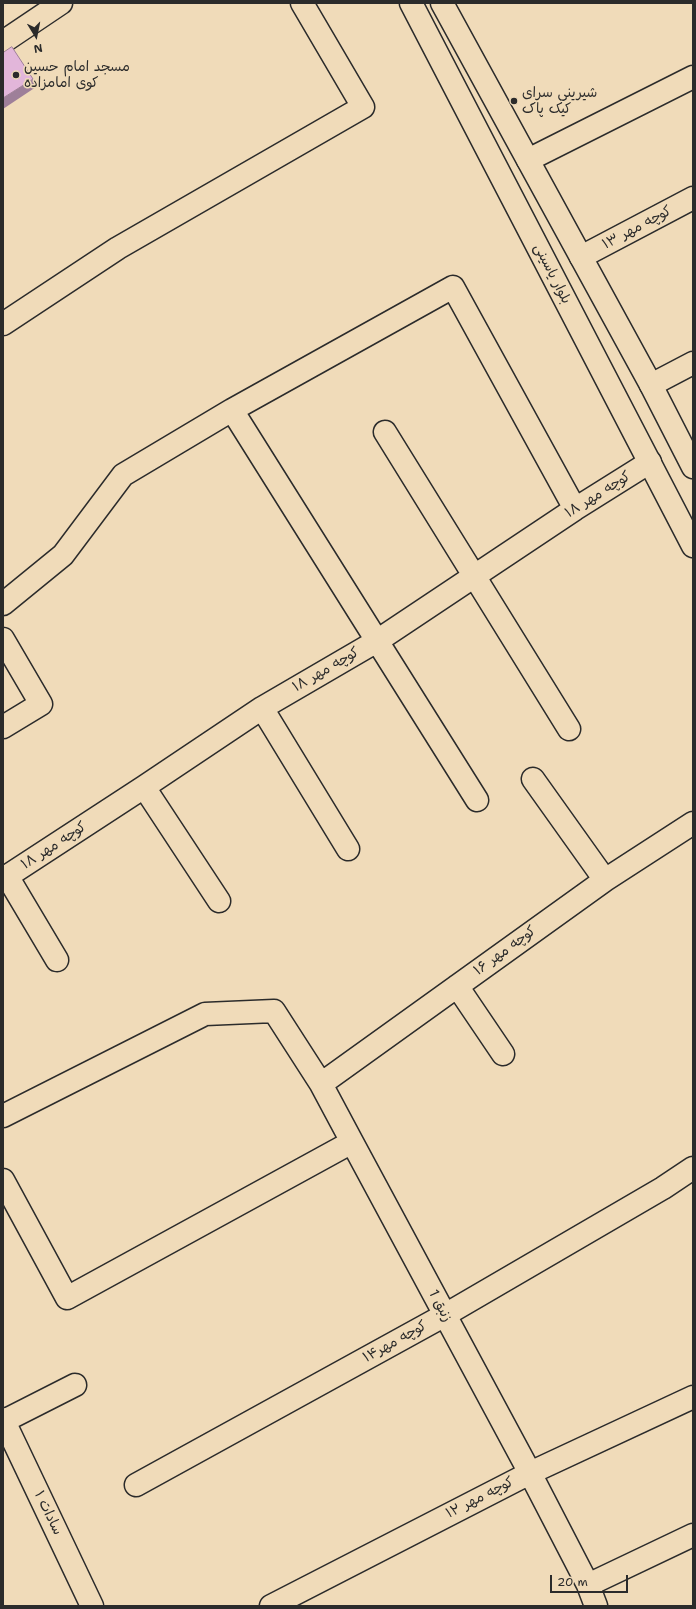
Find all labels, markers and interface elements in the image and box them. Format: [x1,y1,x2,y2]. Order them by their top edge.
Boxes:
north arrow [16,16,56,56]
text: N [33,40,44,56]
place label: مسجد امام حسین کوی امامزاده [24,59,130,92]
marker: مسجد امام حسین کوی امامزاده [11,70,21,80]
place label: شیرینی سرای کیک پاک [522,85,597,118]
marker: شیرینی سرای کیک پاک [509,96,519,106]
street label: کوچه مهر ۱۳ [600,203,674,253]
street label: بلوار یاسینی [530,241,574,307]
street label: کوچه مهر ۱۸ [562,468,634,522]
street label: کوچه مهر ۱۸ [290,644,362,696]
street label: کوچه مهر ۱۸ [18,819,90,873]
street label: کوچه مهر ۱۶ [471,923,539,979]
street label: زنبق 1 [425,1287,455,1325]
street label: کوچه مهر۱۴ [360,1318,430,1366]
street label: کوچه مهر ۱۲ [443,1474,517,1522]
street label: سادات ۱ [30,1488,66,1538]
scale bar [552,1567,630,1593]
text: 20 m [557,1574,588,1590]

